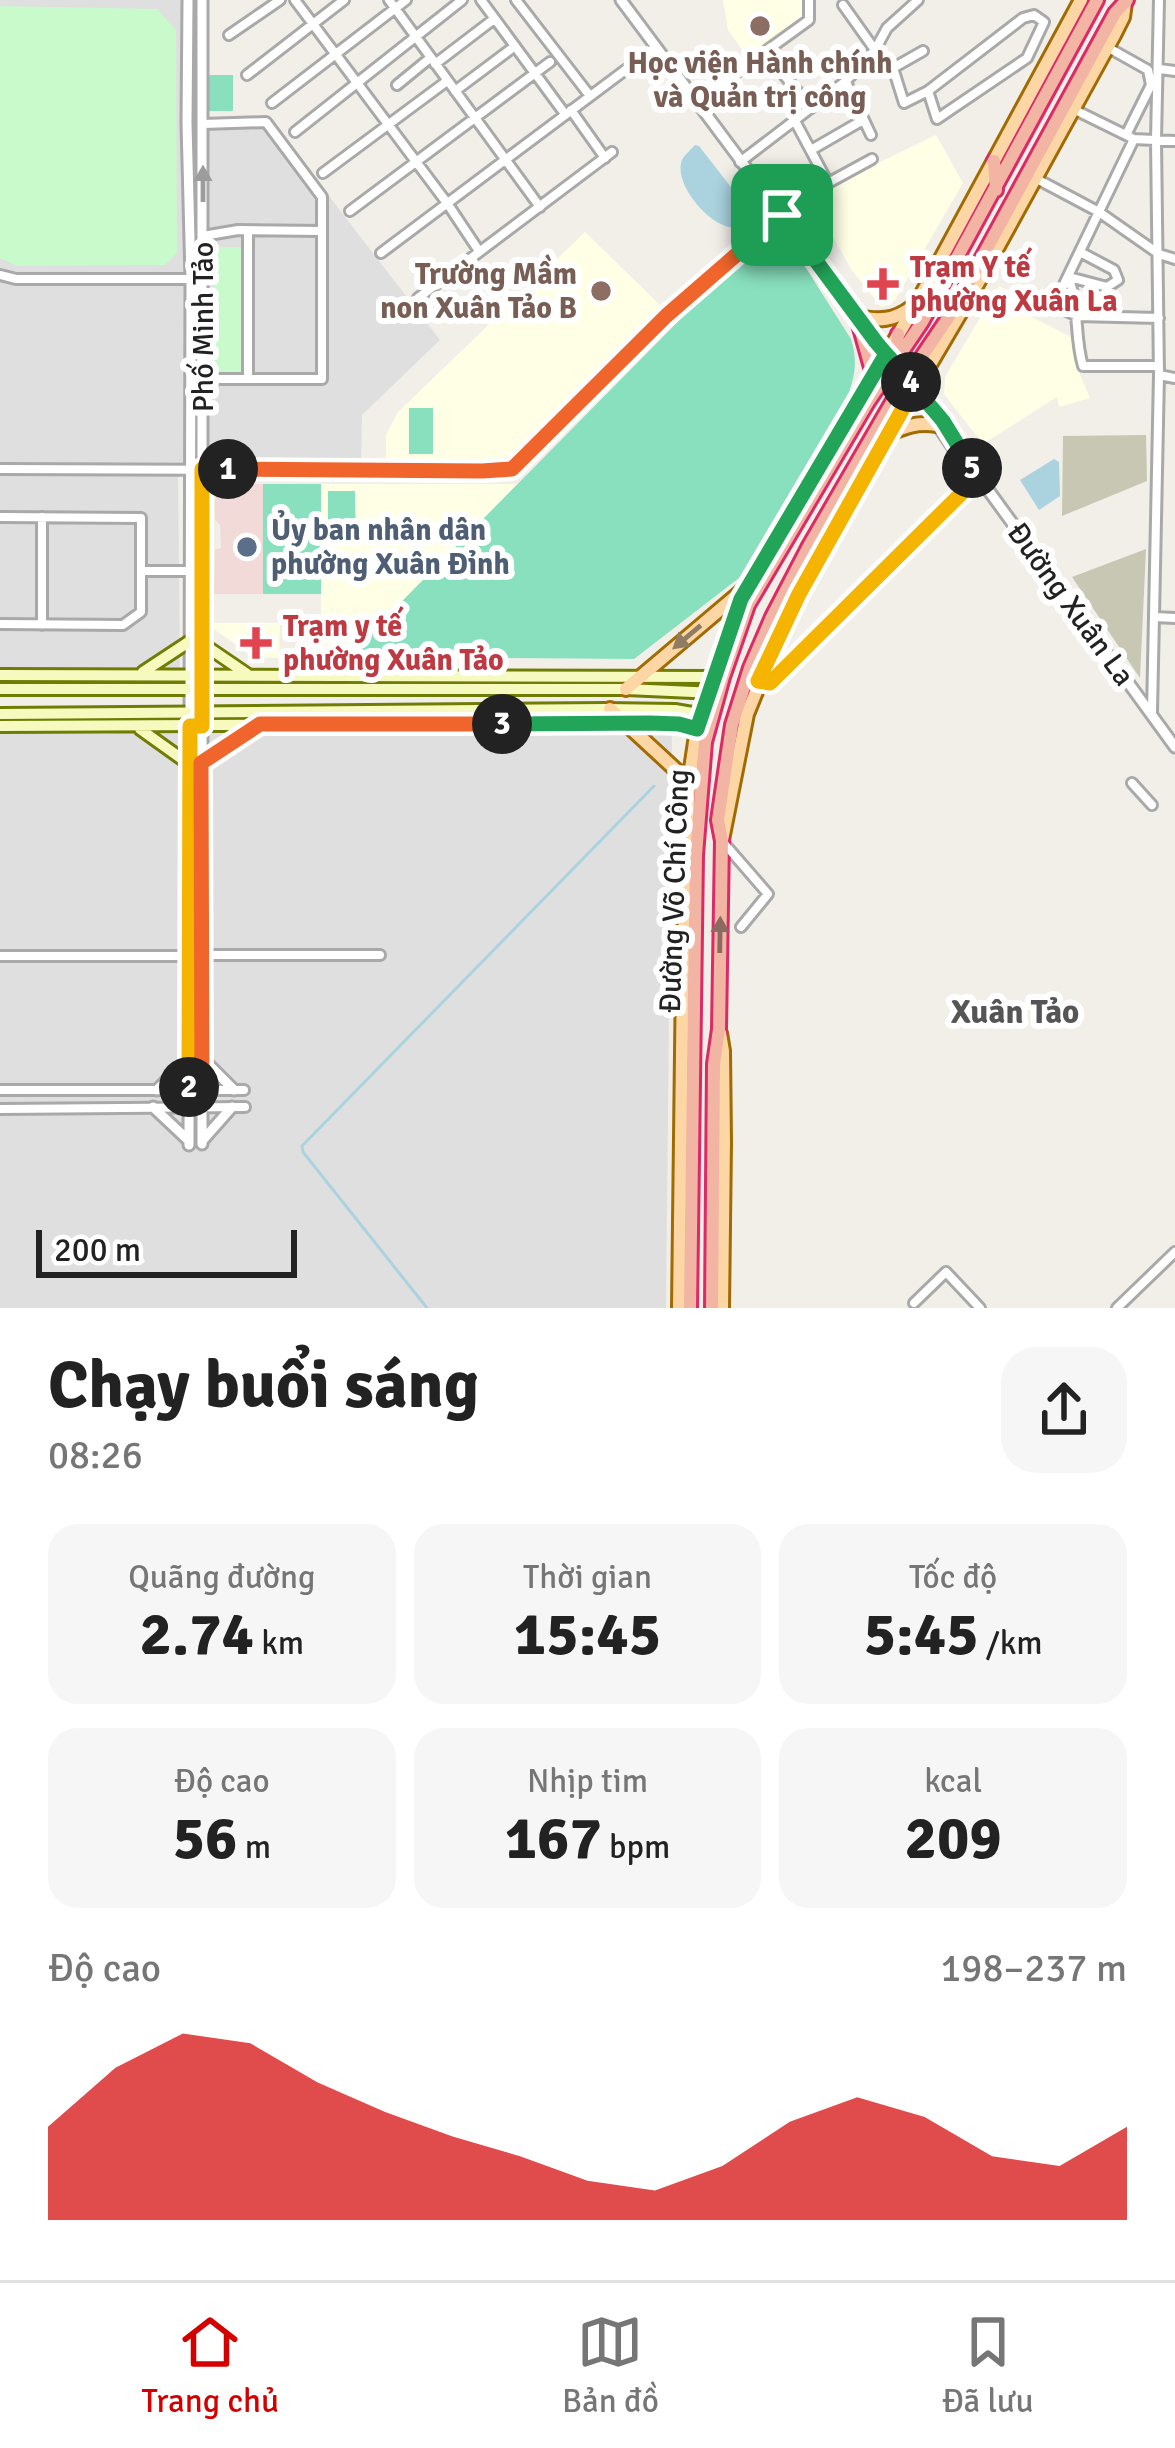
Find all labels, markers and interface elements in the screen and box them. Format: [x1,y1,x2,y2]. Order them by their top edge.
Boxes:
marker: Học viện Hành chính và Quản trị công [747,13,773,39]
place label: Học viện Hành chính và Quản trị công [627,45,893,116]
one-way arrow [193,164,213,202]
pin [731,164,833,266]
icon: arrive [749,182,815,248]
street label: Phố Minh Tảo [185,242,222,412]
place label: Trạm Y tế phường Xuân La [910,247,1118,320]
place label: Trường Mầm non Xuân Tảo B [380,254,577,327]
marker: Trạm Y tế phường Xuân La [867,268,899,300]
marker: Trường Mầm non Xuân Tảo B [588,278,614,304]
pin: 4 [881,352,941,412]
text: 4 [902,361,920,402]
pin: 5 [942,438,1002,498]
pin: 1 [198,439,258,499]
text: 5 [963,447,981,488]
text: 1 [219,448,237,489]
place label: Ủy ban nhân dân phường Xuân Đỉnh [271,510,510,583]
street label: Đường Xuân La [999,515,1142,693]
marker: Ủy ban nhân dân phường Xuân Đỉnh [234,534,260,560]
place label: Trạm y tế phường Xuân Tảo [283,606,504,679]
one-way arrow [672,623,702,649]
marker: Trạm y tế phường Xuân Tảo [240,627,272,659]
pin: 3 [472,694,532,754]
text: 3 [493,703,511,744]
street label: Đường Võ Chí Công [652,769,697,1014]
one-way arrow [710,915,729,953]
district label: Xuân Tảo [951,992,1079,1033]
pin: 2 [159,1057,219,1117]
text: 2 [180,1066,198,1107]
scale bar [36,1224,297,1277]
text: 200 m [54,1230,141,1271]
text: Chạy buổi sáng [48,1345,479,1426]
button: share [1001,1347,1127,1473]
text: 08:26 [48,1431,143,1479]
text: Quãng đường [128,1557,316,1598]
text: Thời gian [523,1557,652,1598]
text: Tốc độ [909,1557,997,1598]
text: 2.74 [140,1598,254,1672]
text: 15:45 [514,1598,661,1672]
text: 5:45 [864,1598,979,1672]
text: km [254,1623,304,1664]
text: /km [979,1623,1043,1664]
text: Độ cao [174,1761,270,1802]
text: Nhịp tim [527,1761,648,1802]
text: kcal [924,1761,982,1802]
text: 56 [173,1802,237,1876]
text: 167 [505,1802,602,1876]
text: 209 [905,1802,1002,1876]
text: m [237,1827,271,1868]
text: bpm [602,1827,670,1868]
text: Độ cao [48,1944,161,1992]
text: 198–237 m [940,1944,1127,1992]
tab: Trang chủ [142,2309,279,2422]
tab: Bản đồ [562,2309,659,2422]
tab: Đã lưu [942,2309,1033,2422]

